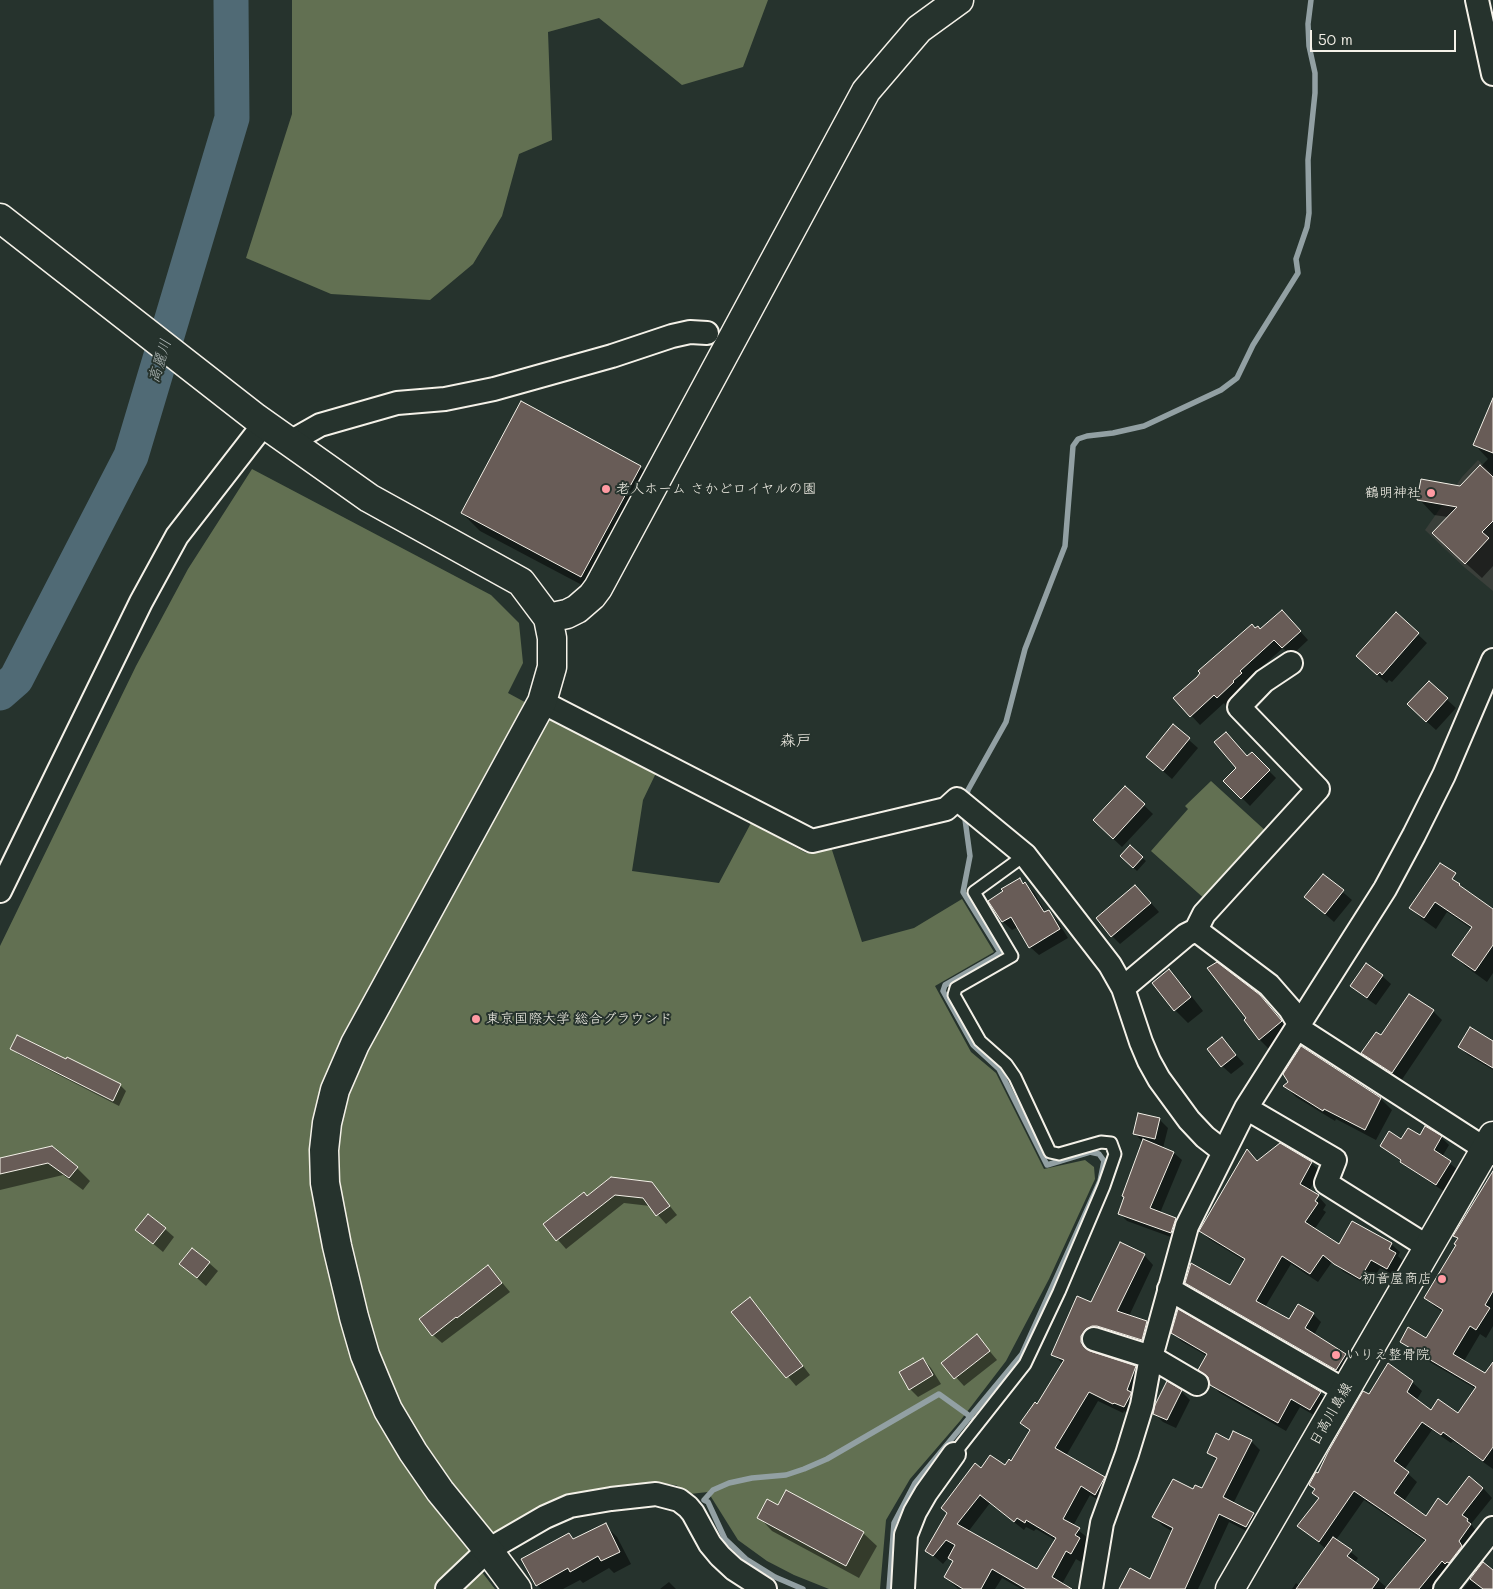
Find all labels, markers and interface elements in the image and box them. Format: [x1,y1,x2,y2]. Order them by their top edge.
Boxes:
scale bar [1313,20,1459,52]
text: 50 m [1318,29,1353,49]
water label: 高麗川 [145,337,175,385]
place label: 老人ホーム さかどロイヤルの園 [616,481,816,497]
marker: 老人ホーム さかどロイヤルの園 [600,483,612,495]
place label: 鶴明神社 [1365,485,1421,501]
marker: 鶴明神社 [1425,487,1437,499]
district label: 森戸 [780,731,812,751]
place label: 東京国際大学 総合グラウンド [486,1011,672,1027]
marker: 東京国際大学 総合グラウンド [470,1013,482,1025]
place label: 初音屋商店 [1362,1271,1432,1287]
marker: 初音屋商店 [1436,1273,1448,1285]
place label: いりえ整骨院 [1346,1347,1430,1363]
marker: いりえ整骨院 [1330,1349,1342,1361]
street label: 日高川島線 [1306,1379,1356,1449]

